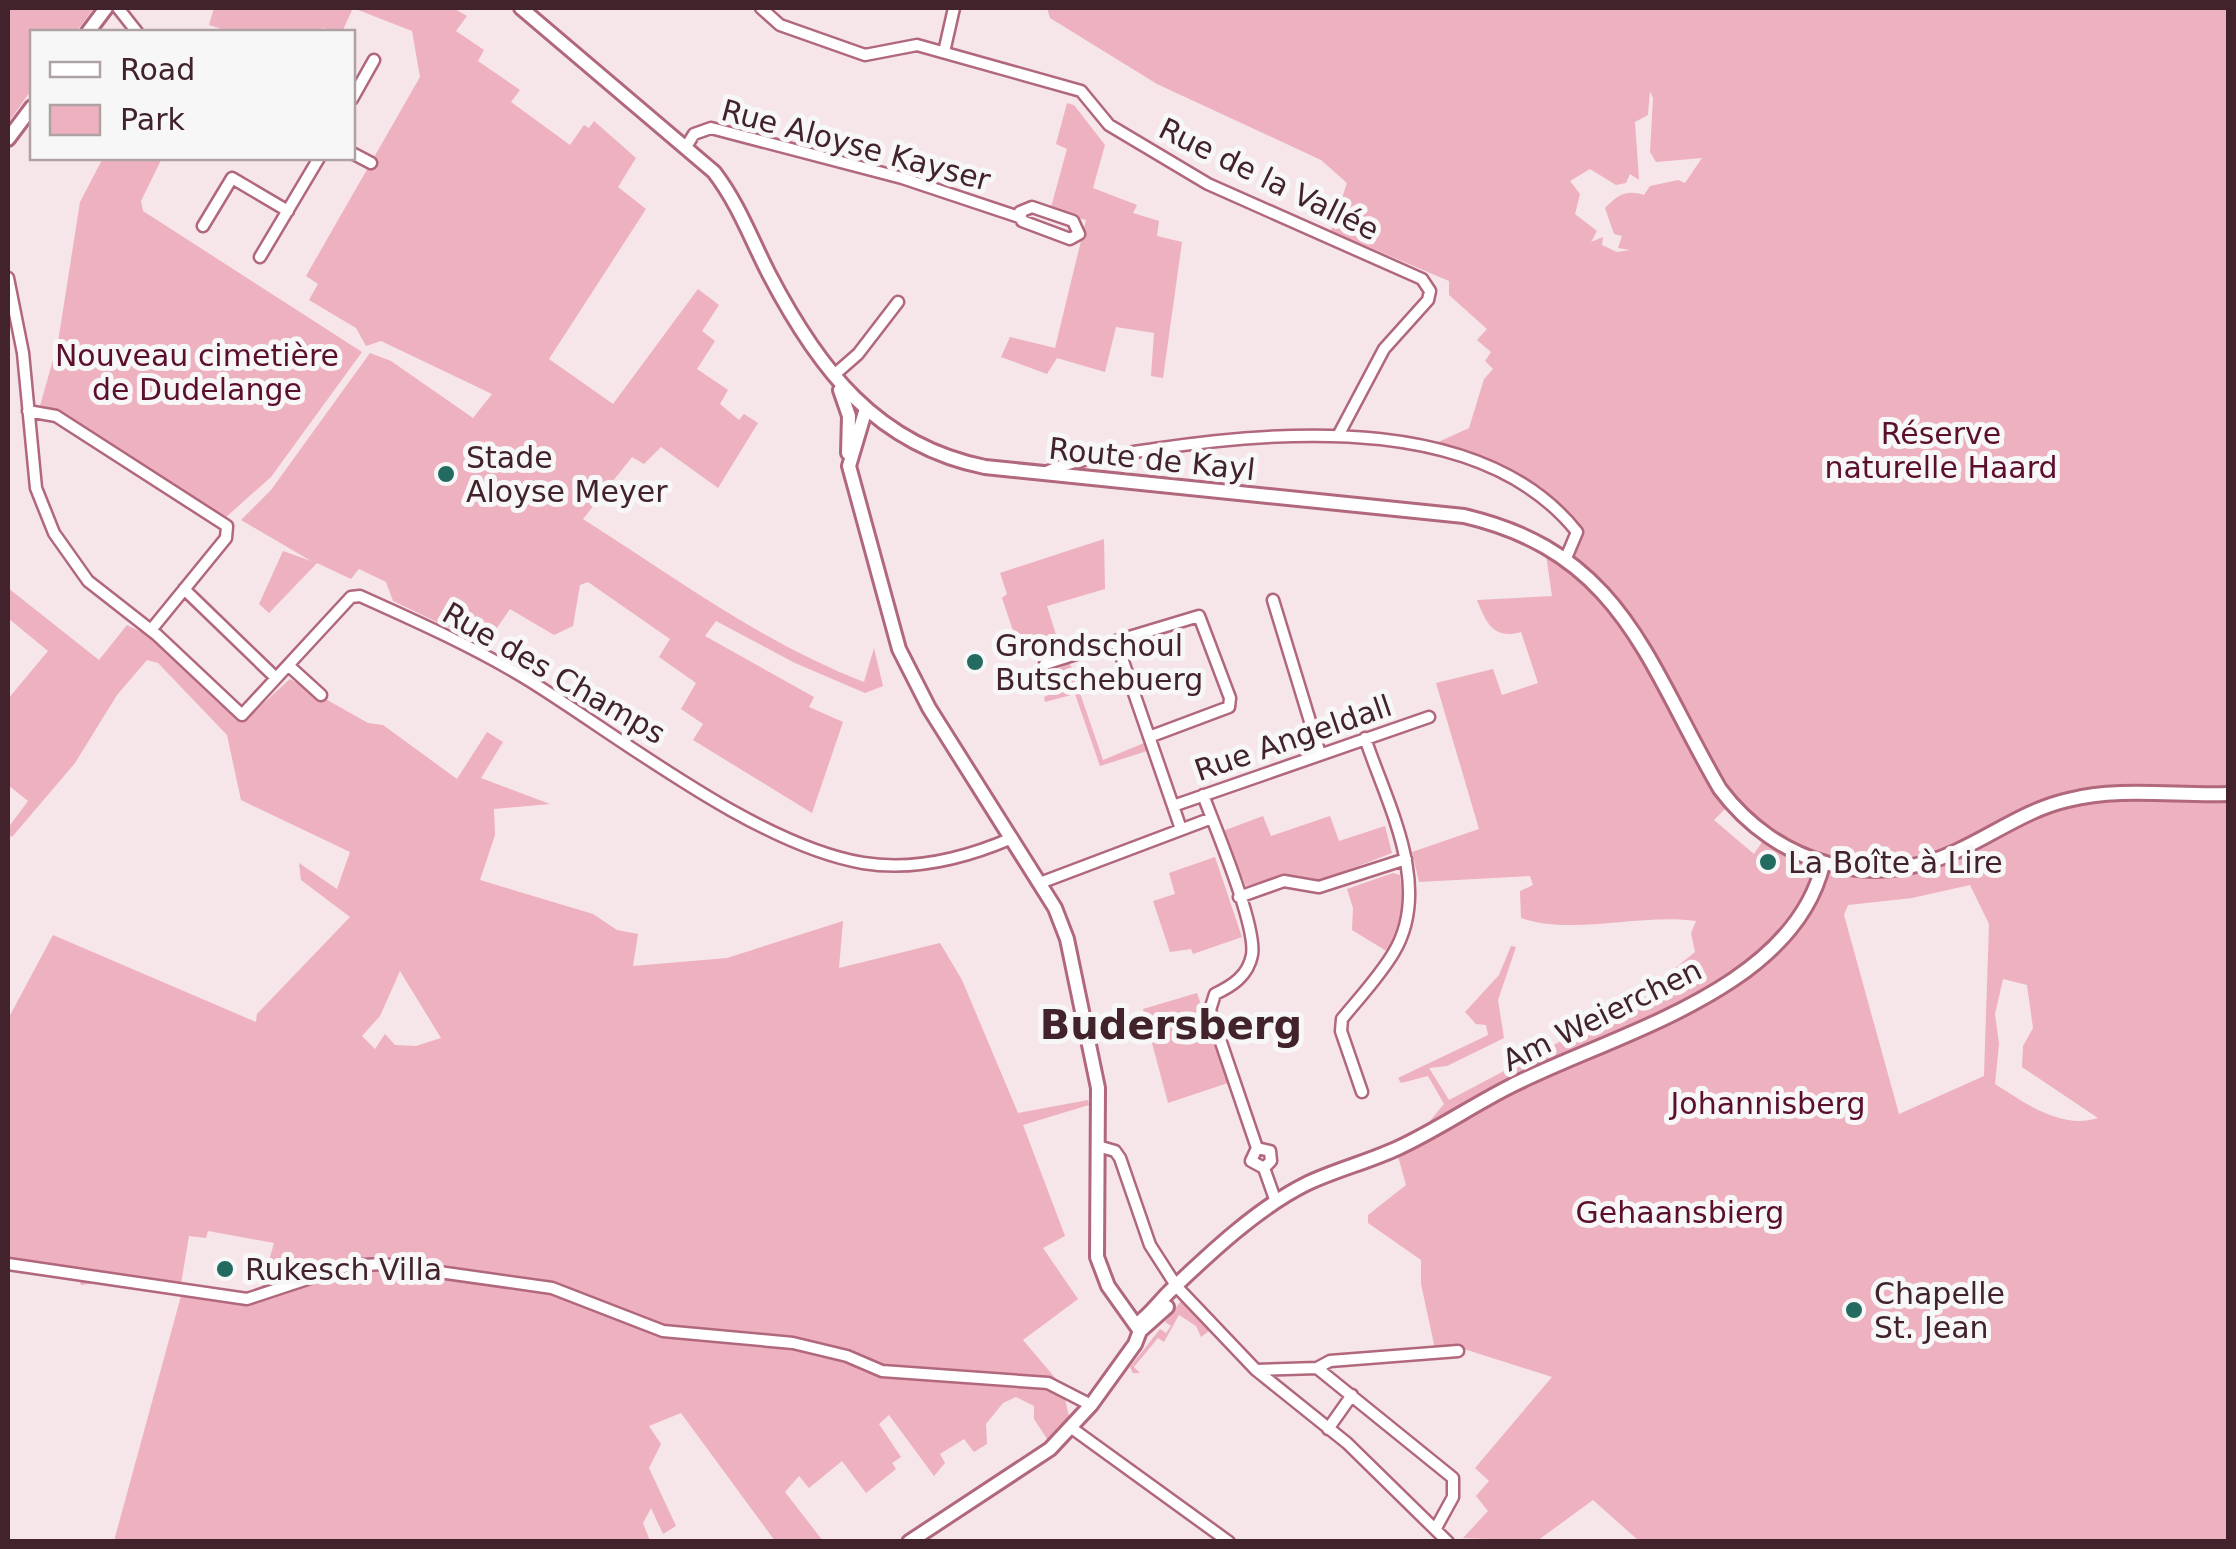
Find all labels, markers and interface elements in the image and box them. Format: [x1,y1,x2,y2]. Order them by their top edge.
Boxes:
legend [30,30,355,160]
text: Road [120,52,195,87]
street label: Rue Aloyse Kayser [718,92,995,198]
text: Park [120,102,185,137]
street label: Rue de la Vallée [1153,111,1385,247]
park label: Nouveau cimetière de Dudelange [55,338,339,407]
park label: Réserve naturelle Haard [1824,416,2058,485]
street label: Route de Kayl [1047,431,1257,487]
place label: Stade Aloyse Meyer [466,440,668,509]
marker: Stade Aloyse Meyer [435,463,457,485]
street label: Rue des Champs [436,595,672,751]
place label: Grondschoul Butschebuerg [995,628,1203,697]
marker: Grondschoul Butschebuerg [964,651,986,673]
street label: Rue Angeldall [1190,688,1396,788]
place label: La Boîte à Lire [1788,845,2003,880]
marker: La Boîte à Lire [1757,851,1779,873]
street label: Am Weierchen [1497,952,1707,1078]
district label: Budersberg [1040,1002,1302,1048]
park label: Johannisberg [1669,1086,1865,1121]
park label: Gehaansbierg [1576,1195,1784,1230]
place label: Rukesch Villa [245,1252,442,1287]
marker: Rukesch Villa [214,1258,236,1280]
place label: Chapelle St. Jean [1874,1276,2005,1345]
marker: Chapelle St. Jean [1843,1299,1865,1321]

